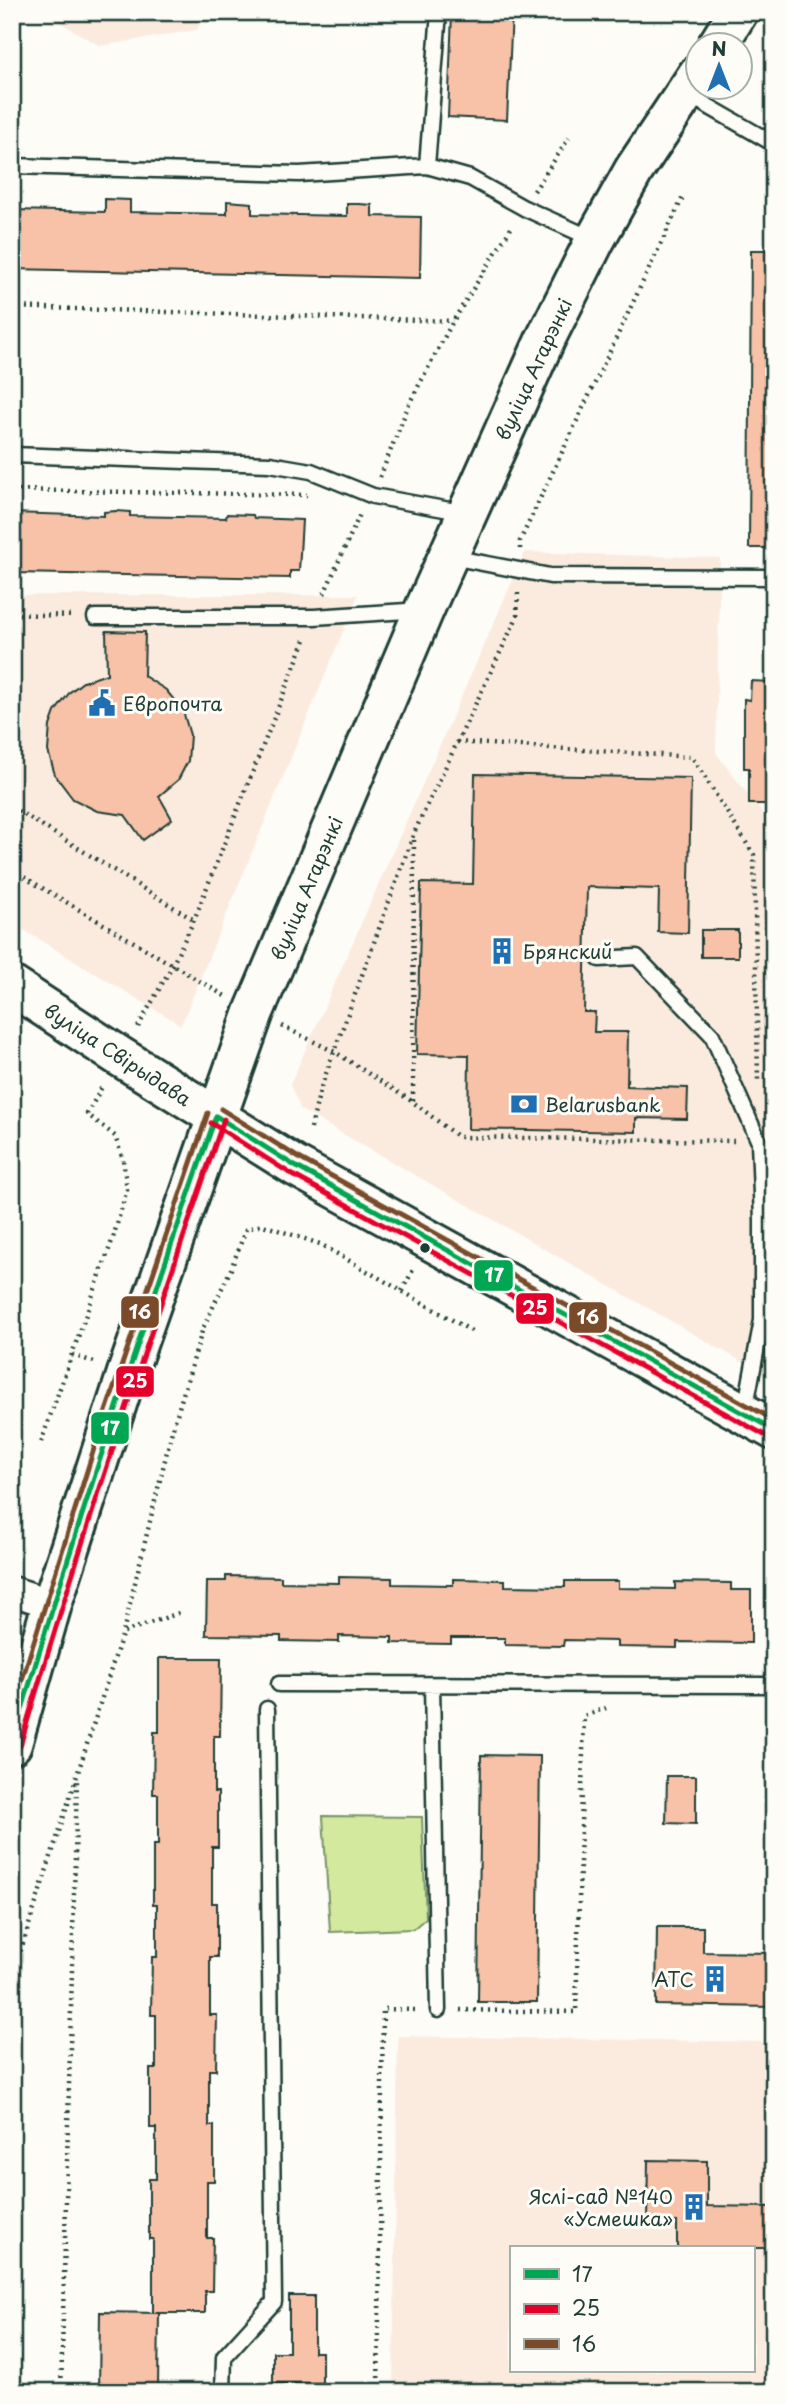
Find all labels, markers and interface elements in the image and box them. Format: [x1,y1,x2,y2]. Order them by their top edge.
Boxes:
north arrow [684,32,754,102]
text: N [711,34,727,62]
street label: вуліца Агарэнкі [488,293,578,445]
public building icon: Европочта [87,688,117,718]
place label: Европочта [123,689,222,717]
street label: вуліца Агарэнкі [263,812,349,964]
building icon: Брянский [487,936,517,966]
place label: Брянский [523,937,612,965]
street label: вуліца Свірыдава [39,996,197,1112]
bank icon: Belarusbank [509,1089,539,1119]
place label: Belarusbank [545,1090,661,1118]
unlabelled marker [418,1241,432,1255]
line badge: 17 [473,1259,514,1292]
text: 17 [484,1260,504,1288]
line badge: 25 [515,1292,555,1325]
text: 25 [522,1293,548,1321]
line badge: 16 [120,1295,160,1329]
text: 16 [129,1297,151,1325]
line badge: 16 [568,1301,608,1334]
text: 16 [577,1302,599,1330]
line badge: 25 [115,1365,155,1398]
text: 25 [122,1366,148,1394]
line badge: 17 [90,1411,130,1445]
text: 17 [100,1413,120,1441]
building icon: АТС [700,1964,730,1994]
place label: АТС [654,1965,694,1993]
place label: Яслі-сад №140 «Усмешка» [529,2182,673,2232]
building icon: Яслі-сад №140 «Усмешка» [679,2192,709,2222]
legend [510,2246,754,2372]
text: 17 [572,2257,593,2289]
text: 25 [572,2291,600,2323]
text: 16 [572,2327,596,2359]

